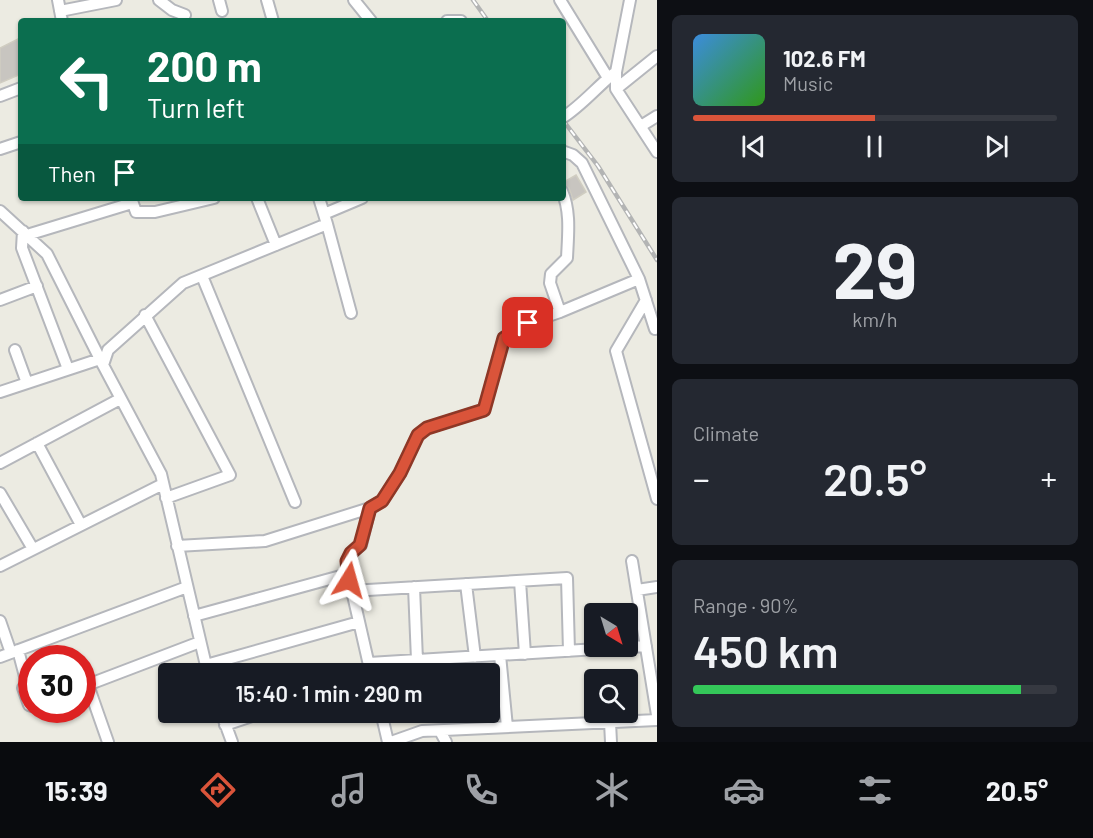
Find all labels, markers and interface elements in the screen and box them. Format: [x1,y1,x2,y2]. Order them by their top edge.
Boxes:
text: 200 m [147,40,262,90]
icon: left [48,42,126,120]
text: 102.6 FM [783,45,866,71]
text: Music [783,71,833,95]
text: Turn left [147,91,245,123]
icon: previous [737,130,770,163]
icon: pause [858,130,891,163]
icon: next [980,130,1013,163]
icon: arrive [108,156,141,189]
text: Then [48,160,96,186]
text: 29 [832,221,918,315]
pin [502,297,553,348]
icon: arrive [511,306,544,339]
text: km/h [852,307,898,331]
text: Climate [693,421,759,445]
text: 20.5° [823,451,927,505]
text: − [693,458,710,498]
text: + [1040,458,1057,498]
position arrow [317,548,381,612]
text: Range · 90% [693,593,798,617]
north arrow [584,603,638,657]
map controls [584,603,638,723]
text: 450 km [693,623,839,677]
speed limit sign: 30 [18,645,96,723]
button: search [584,669,638,723]
text: 15:40 · 1 min · 290 m [236,680,422,706]
icon: directions [197,769,239,811]
icon: music [328,769,370,811]
icon: phone [460,769,502,811]
icon: climate [591,769,633,811]
icon: car [723,769,765,811]
icon: filters [854,769,896,811]
text: 15:39 [45,774,108,806]
text: 20.5° [986,774,1048,806]

